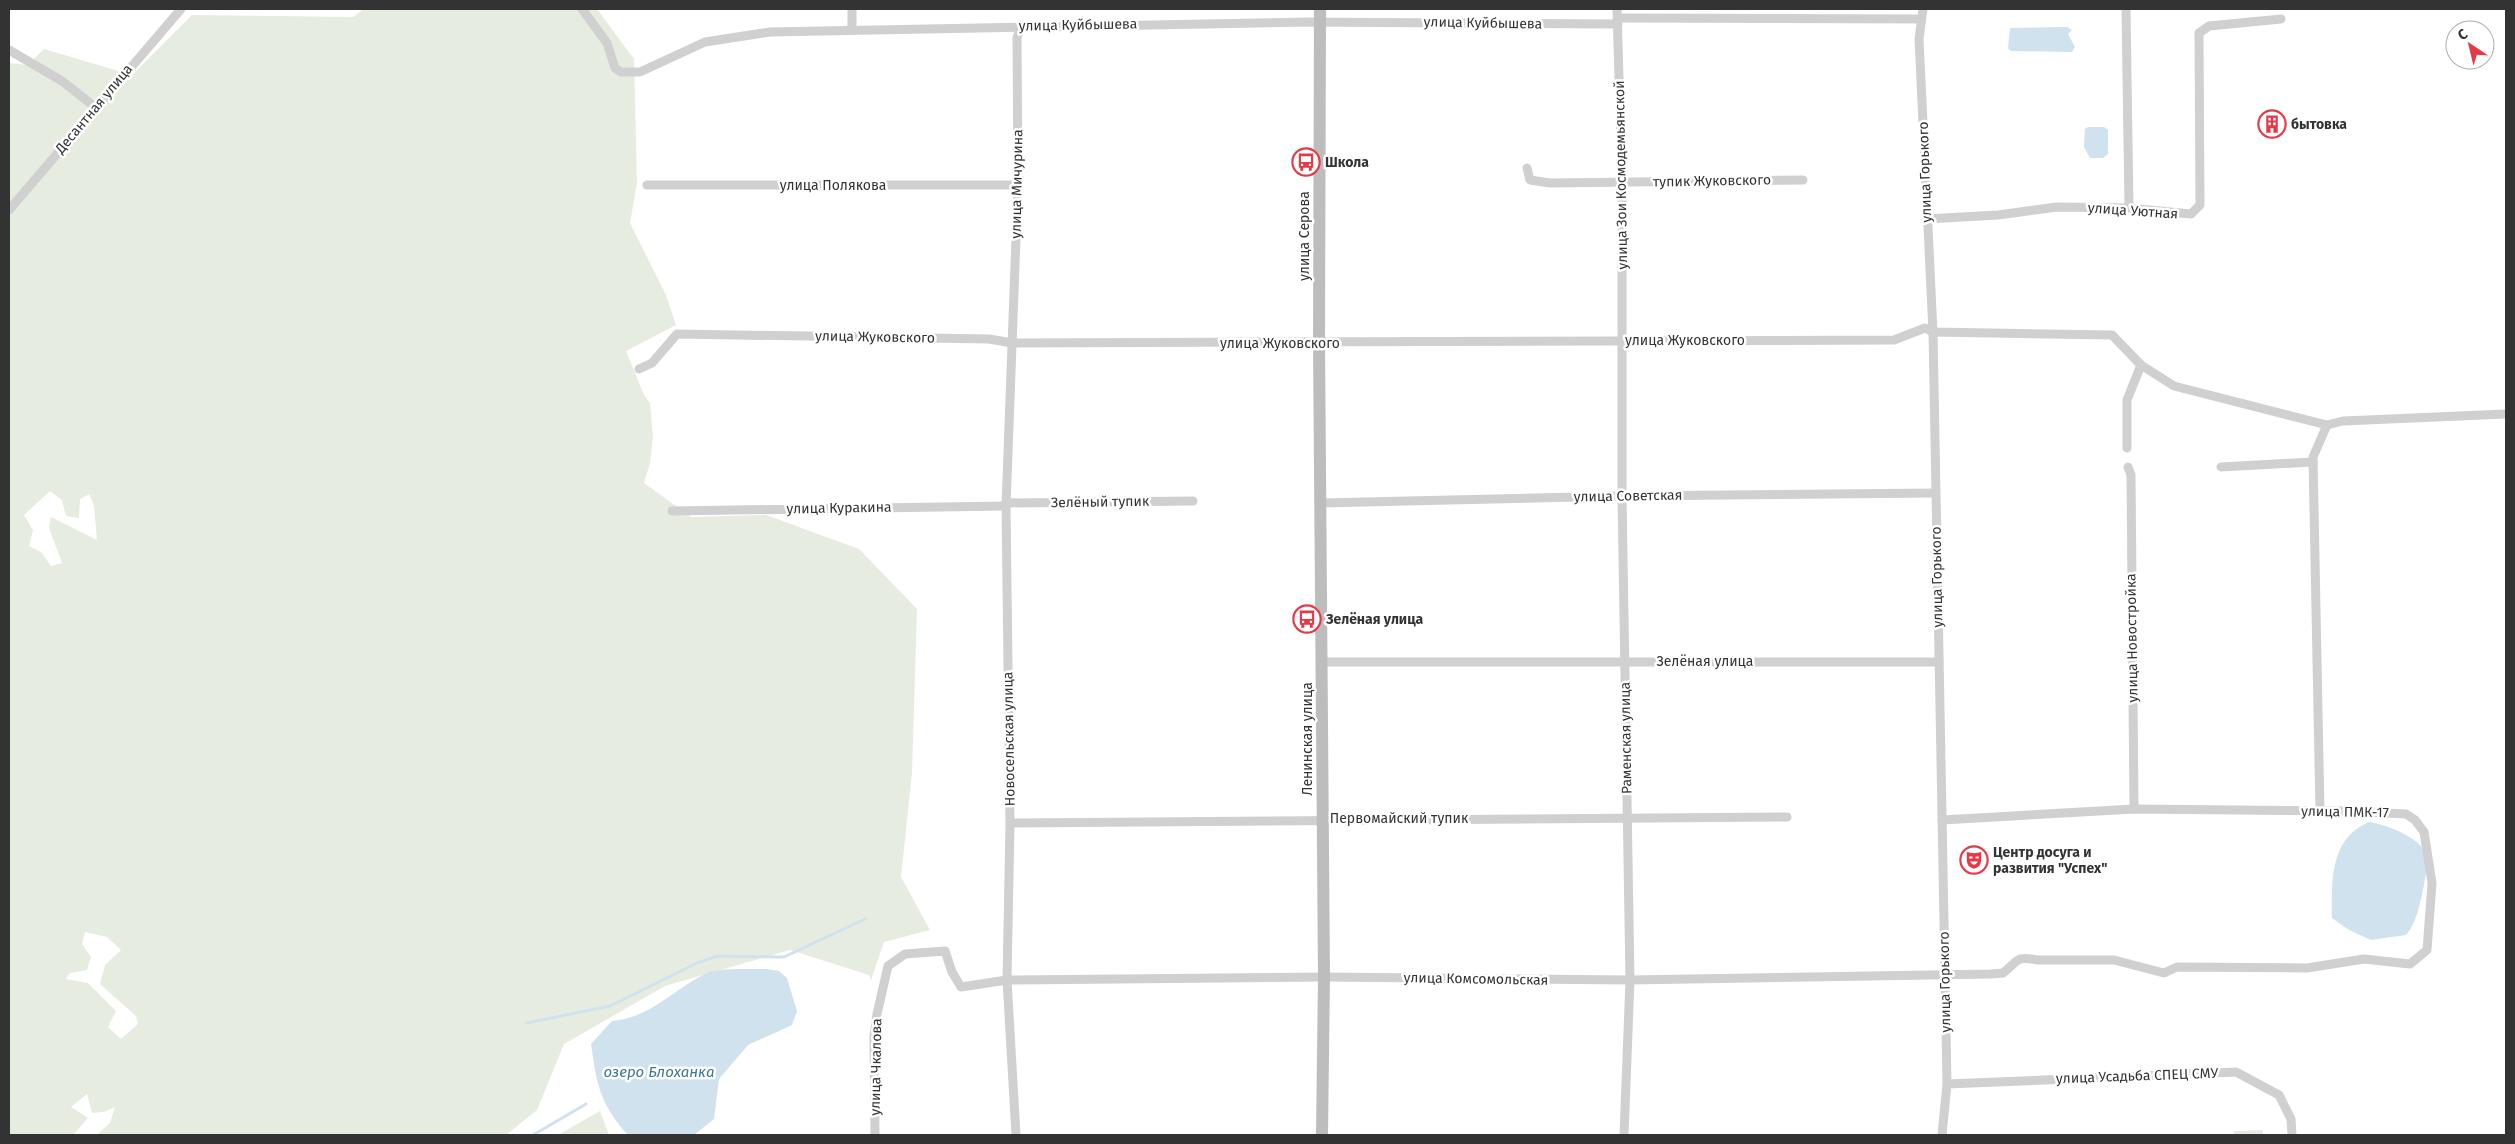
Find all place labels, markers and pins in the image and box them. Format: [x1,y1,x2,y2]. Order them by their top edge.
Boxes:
building icon: бытовка [2257,109,2287,139]
place label: бытовка [2291,116,2347,133]
bus stop icon: Школа [1291,147,1321,177]
place label: Школа [1325,154,1369,171]
bus stop icon: Зелёная улица [1292,604,1322,634]
place label: Зелёная улица [1325,611,1423,628]
place label: Центр досуга и развития "Успех" [1993,844,2107,877]
theatre icon: Центр досуга и развития "Успех" [1959,845,1989,875]

